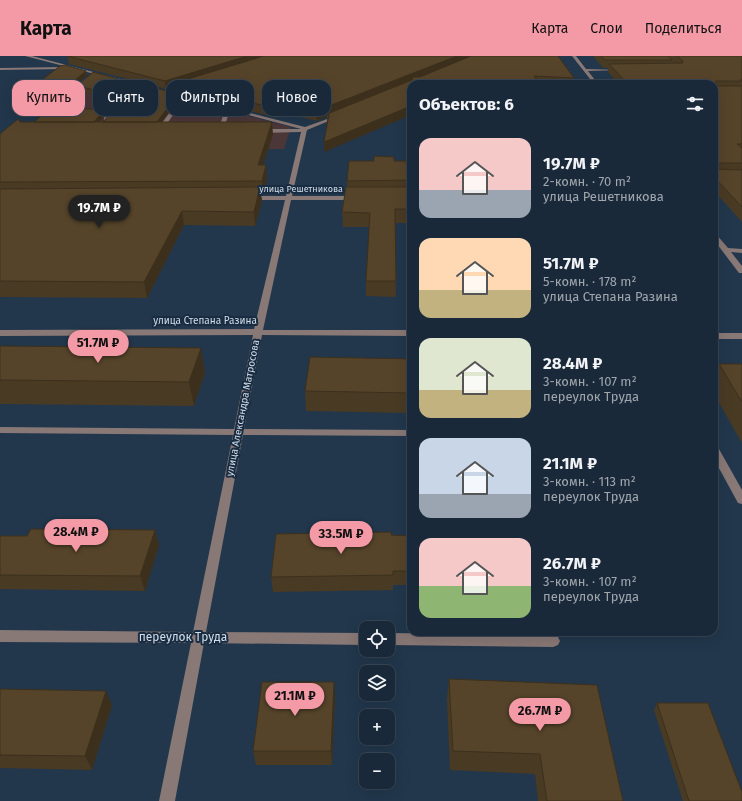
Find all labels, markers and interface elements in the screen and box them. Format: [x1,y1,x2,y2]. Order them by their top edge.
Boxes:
text: Карта [20,17,72,40]
text: Карта [531,20,568,37]
text: Слои [590,20,623,37]
text: Поделиться [645,20,722,37]
chip: Купить [12,80,85,116]
chip: Снять [93,80,158,116]
chip: Фильтры [166,80,254,116]
chip: Новое [262,80,331,116]
icon: filters [684,93,706,115]
text: Объектов: 6 [419,94,514,115]
text: 19.7M ₽ [543,153,600,174]
icon: home [451,154,499,202]
text: 2-комн. · 70 m² [543,174,631,189]
street label: улица Решетникова [259,184,343,194]
text: улица Решетникова [543,189,664,204]
pin: 19.7M ₽ [62,195,136,229]
text: 19.7M ₽ [77,200,121,215]
text: 51.7M ₽ [543,253,599,274]
icon: home [451,254,499,302]
text: 5-комн. · 178 m² [543,274,637,289]
text: улица Степана Разина [543,289,678,304]
street label: улица Степана Разина [153,315,257,327]
pin: 51.7M ₽ [61,330,135,364]
text: 51.7M ₽ [77,335,119,350]
street label: улица Александра Матросова [224,339,262,477]
text: 28.4M ₽ [543,353,602,374]
icon: home [451,354,499,402]
text: 3-комн. · 107 m² [543,374,637,389]
text: переулок Труда [543,389,639,404]
text: 21.1M ₽ [543,453,597,474]
icon: home [451,454,499,502]
text: 3-комн. · 113 m² [543,474,636,489]
text: переулок Труда [543,489,639,504]
pin: 28.4M ₽ [39,519,113,553]
pin: 33.5M ₽ [304,521,378,555]
text: 28.4M ₽ [53,524,99,539]
text: 33.5M ₽ [319,526,363,541]
text: 26.7M ₽ [543,553,601,574]
icon: home [451,554,499,602]
text: 3-комн. · 107 m² [543,574,637,589]
text: переулок Труда [543,589,639,604]
map controls [359,621,395,789]
button: locate [359,621,395,657]
street label: переулок Труда [139,630,227,644]
button: layers [359,665,395,701]
pin: 21.1M ₽ [258,683,332,717]
text: 21.1M ₽ [274,688,316,703]
pin: 26.7M ₽ [503,698,577,732]
text: 26.7M ₽ [518,703,562,718]
button: + [359,709,395,745]
button: − [359,753,395,789]

